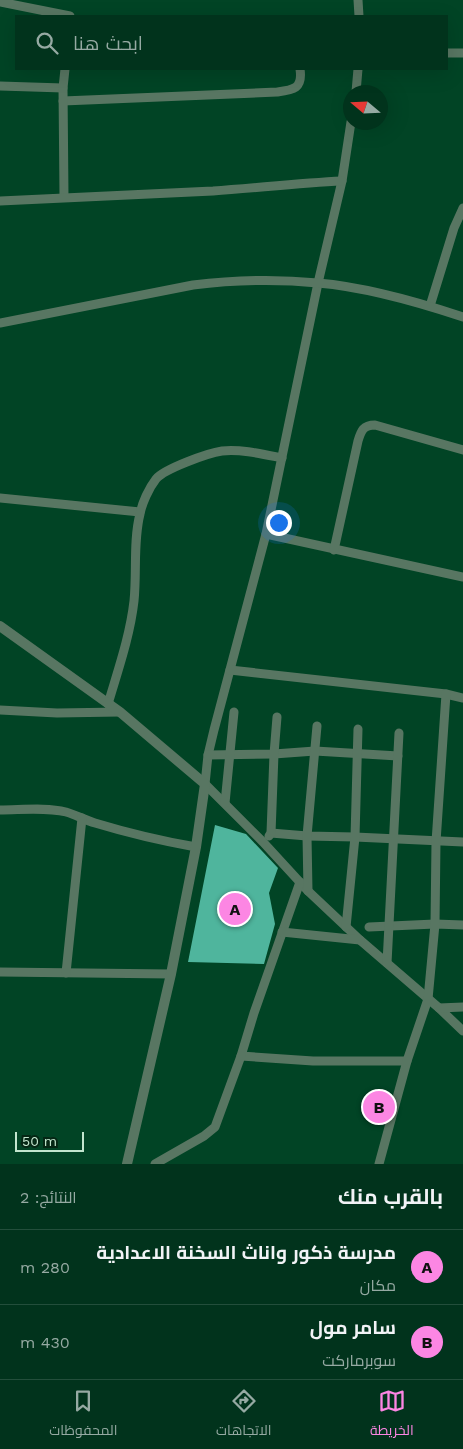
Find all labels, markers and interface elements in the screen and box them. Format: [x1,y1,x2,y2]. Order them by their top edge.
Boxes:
search box [15,15,448,70]
icon: search [33,29,61,57]
text: ابحث هنا [73,32,143,55]
north arrow [343,85,388,130]
your location [266,510,292,536]
pin: A [219,890,251,928]
pin: B [363,1088,395,1126]
scale bar [15,1129,84,1152]
text: 50 m [22,1133,57,1149]
text: بالقرب منك [338,1184,443,1209]
text: النتائج: 2 [20,1188,77,1207]
text: مدرسة ذكور واناث السخنة الاعدادية [96,1241,396,1264]
text: 280 m [20,1258,70,1277]
text: A [422,1258,432,1277]
text: مكان [360,1276,396,1295]
text: سامر مول [310,1316,396,1339]
text: 430 m [20,1333,70,1352]
text: B [422,1333,432,1352]
text: سوبرماركت [322,1351,396,1370]
tab: المحفوظات [49,1387,117,1443]
tab: الاتجاهات [216,1387,271,1443]
tab: الخريطة [370,1387,414,1443]

